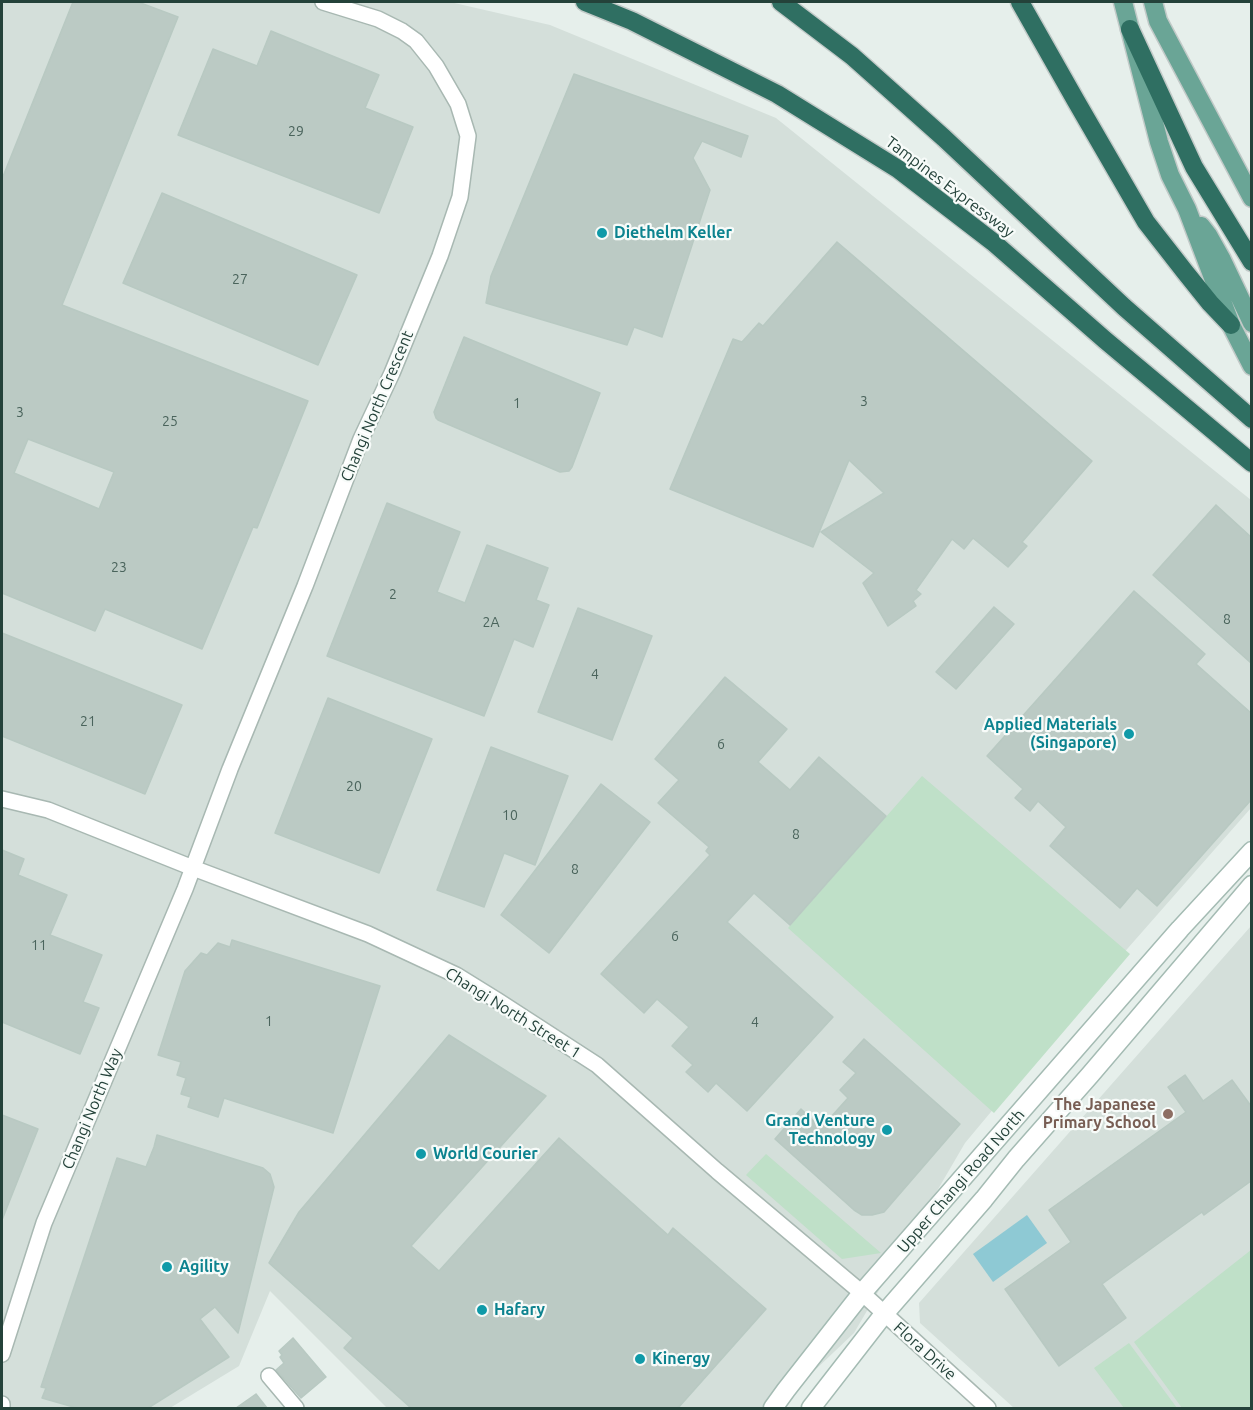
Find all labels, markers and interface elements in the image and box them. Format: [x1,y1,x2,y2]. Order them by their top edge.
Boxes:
house number: 29 [288,123,304,139]
street label: Tampines Expressway [882,132,1018,242]
place label: Diethelm Keller [614,223,732,243]
marker: Diethelm Keller [595,226,609,240]
house number: 27 [232,271,248,287]
street label: Changi North Crescent [336,328,418,484]
house number: 3 [860,393,868,409]
house number: 1 [513,395,521,411]
house number: 3 [16,404,24,420]
house number: 25 [162,413,178,429]
house number: 23 [111,559,127,575]
house number: 2 [389,586,397,602]
house number: 8 [1223,611,1231,627]
house number: 2A [483,614,499,630]
house number: 4 [591,666,599,682]
house number: 21 [80,713,96,729]
place label: Applied Materials (Singapore) [984,715,1117,753]
marker: Applied Materials (Singapore) [1122,727,1136,741]
house number: 6 [717,736,725,752]
house number: 20 [346,778,362,794]
house number: 10 [502,807,518,823]
house number: 8 [792,826,800,842]
house number: 8 [571,861,579,877]
house number: 6 [671,928,679,944]
house number: 11 [31,937,47,953]
street label: Changi North Street 1 [442,963,584,1063]
house number: 1 [265,1013,273,1029]
house number: 4 [751,1014,759,1030]
street label: Changi North Way [58,1046,126,1172]
place label: The Japanese Primary School [1043,1095,1156,1133]
street label: Upper Changi Road North [893,1105,1029,1257]
marker: The Japanese Primary School [1161,1107,1175,1121]
place label: Grand Venture Technology [765,1111,875,1149]
marker: Grand Venture Technology [880,1123,894,1137]
place label: World Courier [433,1144,538,1164]
marker: World Courier [414,1147,428,1161]
place label: Agility [179,1257,229,1277]
marker: Agility [160,1260,174,1274]
place label: Hafary [494,1300,545,1320]
marker: Hafary [475,1303,489,1317]
street label: Flora Drive [890,1318,960,1384]
place label: Kinergy [652,1349,710,1369]
marker: Kinergy [633,1352,647,1366]

